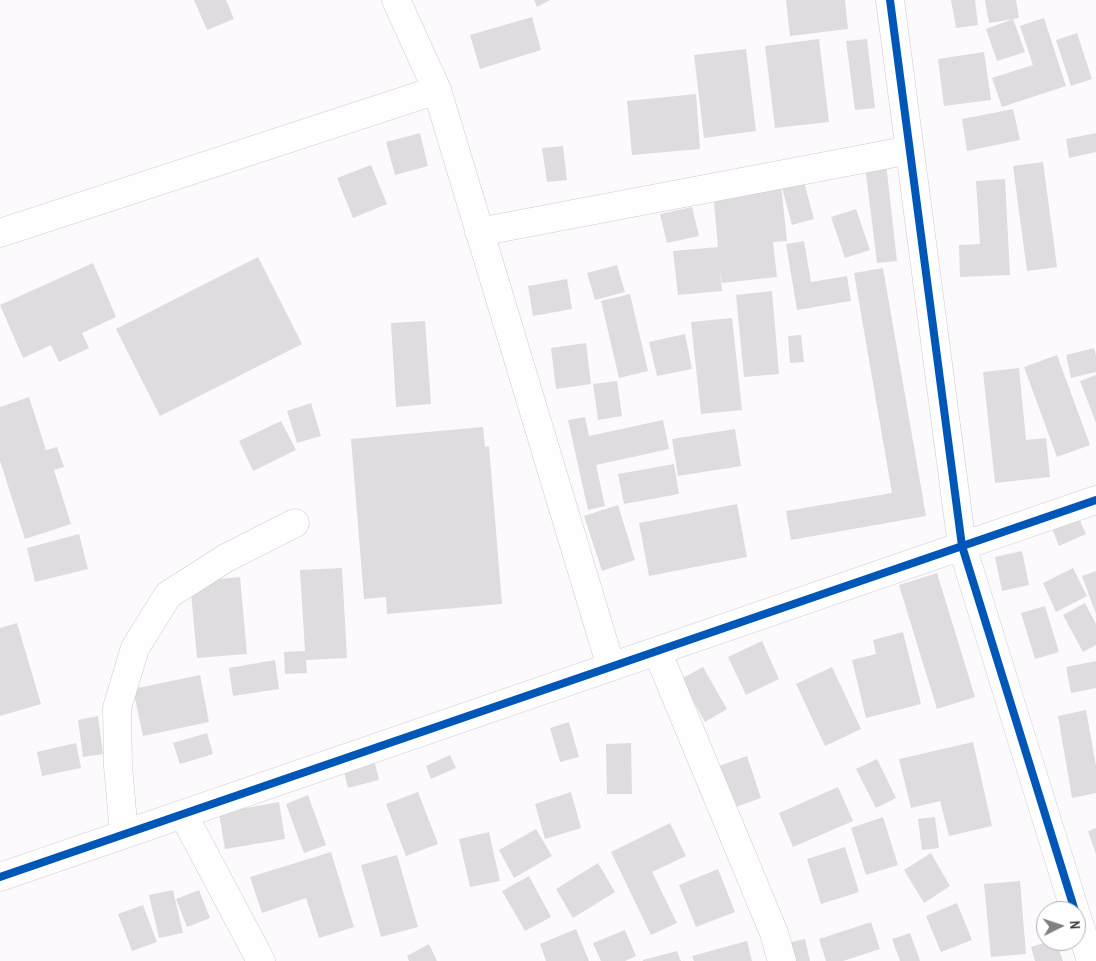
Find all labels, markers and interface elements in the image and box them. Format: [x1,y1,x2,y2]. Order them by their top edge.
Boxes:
north arrow [1036,901,1086,951]
text: N [1066,920,1084,930]

